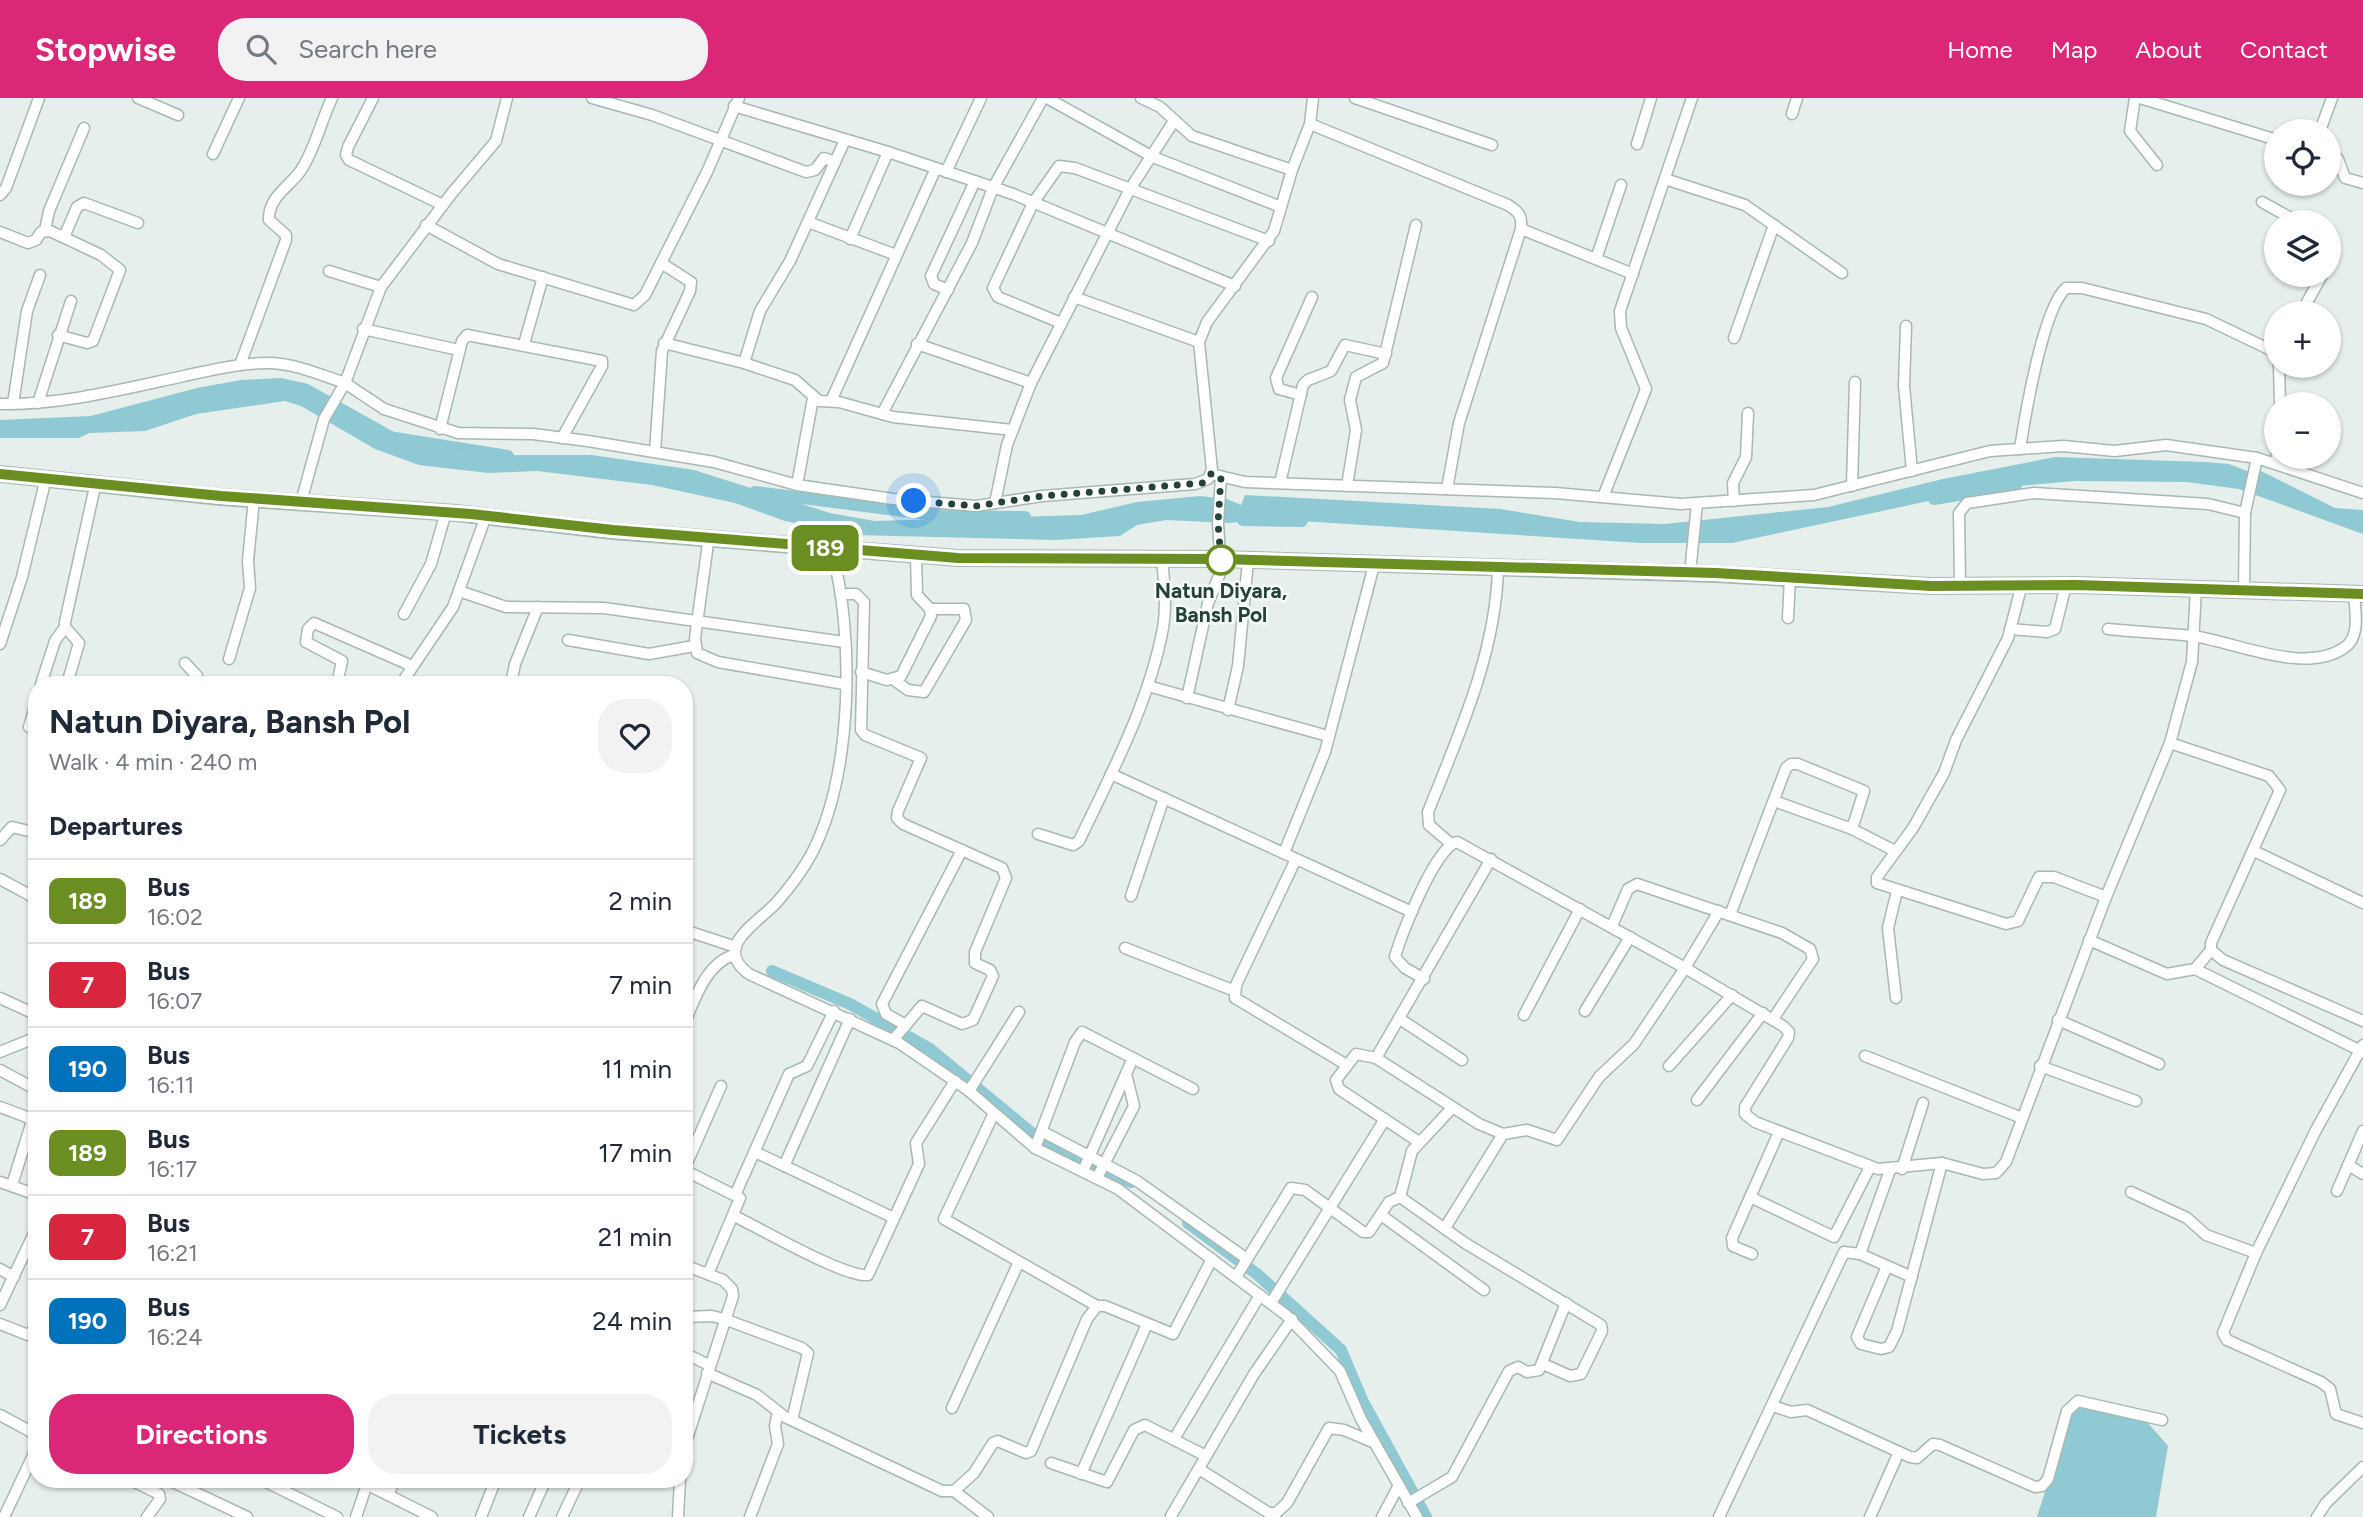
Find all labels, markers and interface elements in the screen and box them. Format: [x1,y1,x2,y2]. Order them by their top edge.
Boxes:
search box [218,18,708,81]
text: Stopwise [35,30,176,69]
icon: search [242,30,280,68]
text: Search here [298,33,437,65]
text: Home [1947,35,2013,64]
text: Map [2051,35,2097,64]
text: About [2135,35,2202,64]
text: Contact [2240,35,2328,64]
map controls [2264,119,2341,469]
button: locate [2264,119,2341,196]
button: layers [2264,210,2341,287]
button: + [2264,301,2341,378]
button: − [2264,392,2341,469]
your location [896,483,931,518]
line badge: 189 [785,525,865,571]
text: 189 [806,533,844,562]
marker: Natun Diyara, Bansh Pol [1206,545,1236,575]
place label: Natun Diyara, Bansh Pol [1155,578,1287,627]
button: heart [598,699,672,773]
text: Natun Diyara, Bansh Pol [49,702,410,741]
text: Walk · 4 min · 240 m [49,748,257,776]
text: Departures [49,810,183,842]
text: Bus [147,871,190,903]
text: 2 min [608,885,672,917]
text: 189 [68,886,107,915]
text: 16:02 [147,903,203,931]
text: Bus [147,955,190,987]
text: 7 min [609,969,672,1001]
text: 7 [81,970,94,999]
text: 16:07 [147,987,202,1015]
text: Bus [147,1039,190,1071]
text: 11 min [601,1053,672,1085]
text: 190 [68,1054,107,1083]
text: 16:11 [147,1071,194,1099]
text: Bus [147,1123,190,1155]
text: 17 min [598,1137,672,1169]
text: 189 [68,1138,107,1167]
text: 16:17 [147,1155,197,1183]
text: Bus [147,1207,190,1239]
text: 21 min [598,1221,672,1253]
text: 7 [81,1222,94,1251]
text: 16:21 [147,1239,198,1267]
text: Bus [147,1291,190,1323]
text: 24 min [592,1305,672,1337]
text: 190 [68,1306,107,1335]
text: 16:24 [147,1323,202,1351]
button: Directions [49,1394,354,1474]
button: Tickets [368,1394,672,1474]

